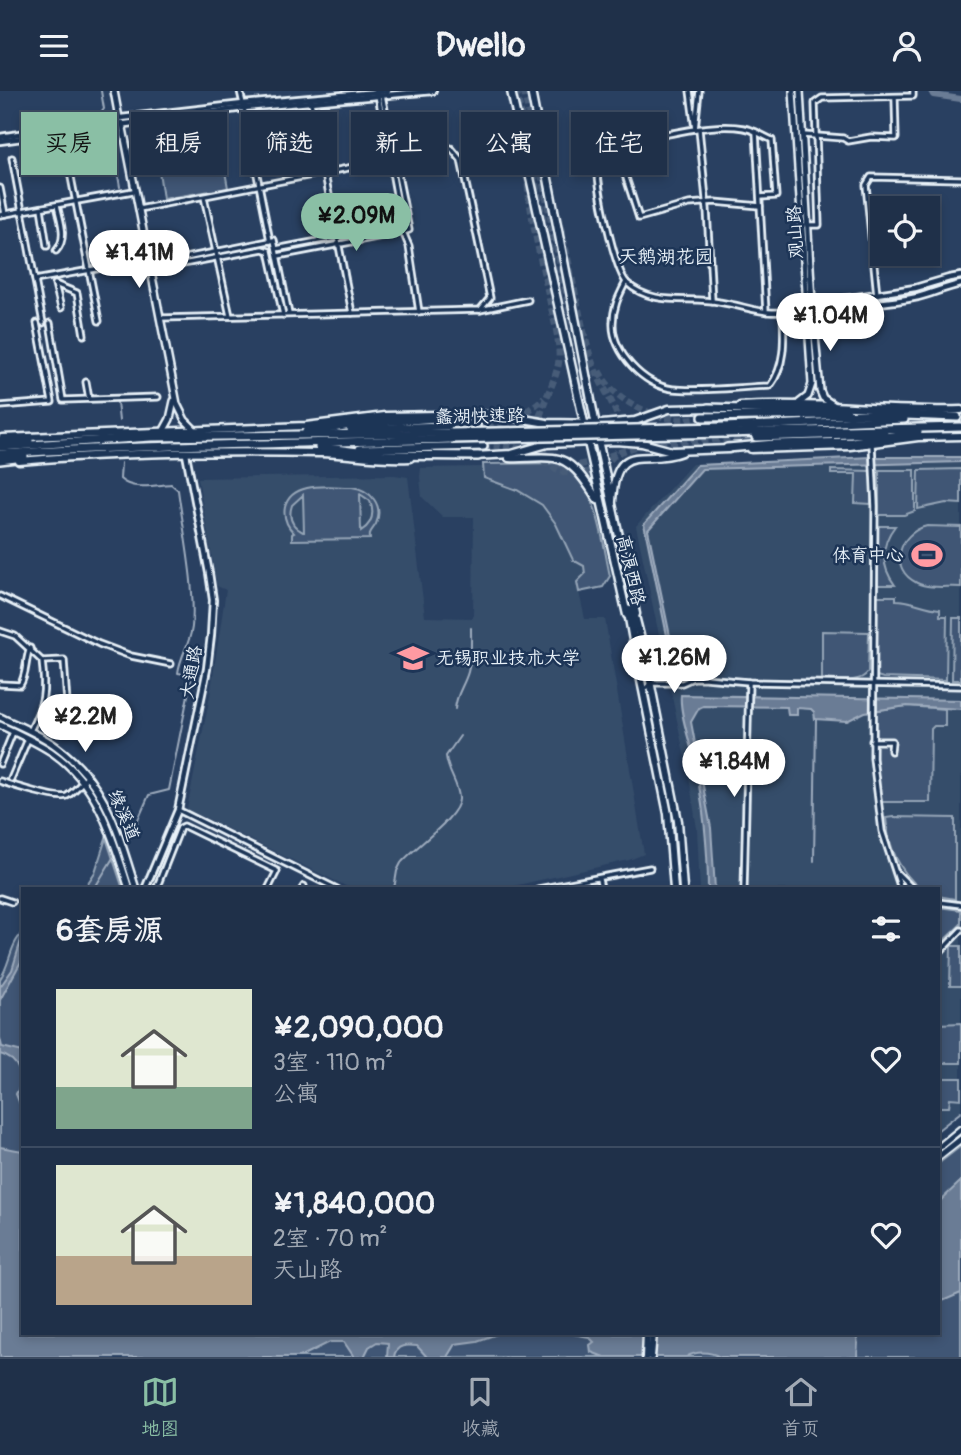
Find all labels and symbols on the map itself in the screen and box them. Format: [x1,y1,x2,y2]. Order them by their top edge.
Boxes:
pin: ¥2.09M [299,193,413,253]
street label: 观山路 [783,204,808,260]
pin: ¥1.41M [82,231,196,290]
district label: 天鹅湖花园 [618,245,714,269]
pin: ¥1.04M [773,293,887,353]
street label: 蠡湖快速路 [435,404,525,429]
street label: 高浪西路 [611,532,650,608]
sports icon: 体育中心 [910,538,944,572]
place label: 体育中心 [832,544,904,567]
pin: ¥1.26M [617,635,731,695]
school or university icon: 无锡职业技术大学 [396,641,430,675]
street label: 大通路 [175,644,208,701]
place label: 无锡职业技术大学 [436,647,580,670]
pin: ¥2.2M [36,695,134,754]
pin: ¥1.84M [677,739,791,799]
street label: 缘溪道 [102,786,145,845]

